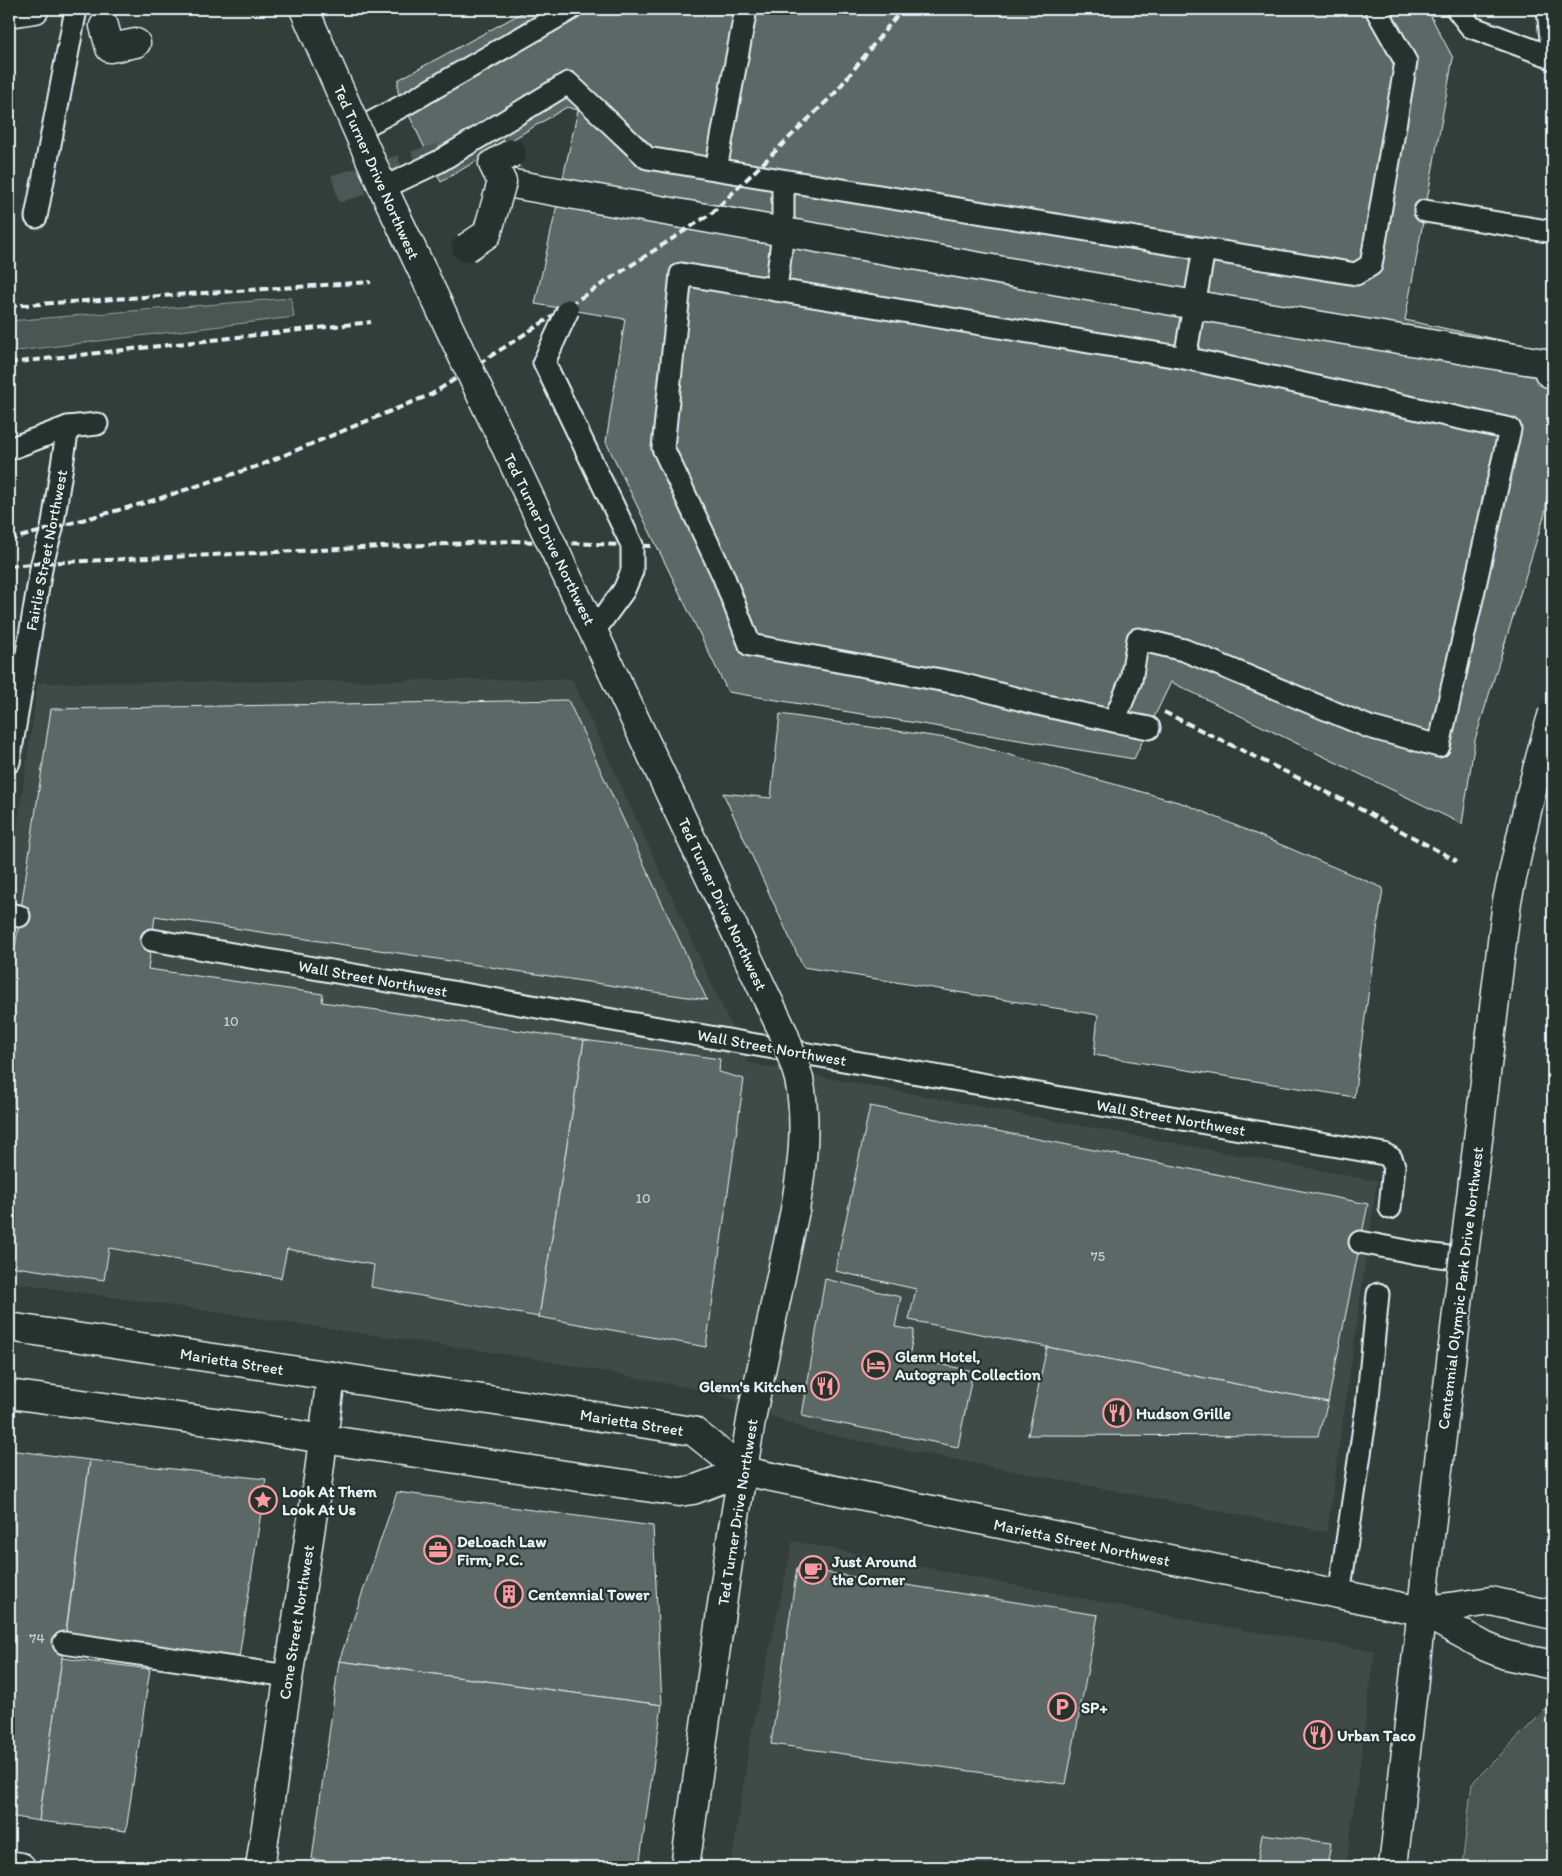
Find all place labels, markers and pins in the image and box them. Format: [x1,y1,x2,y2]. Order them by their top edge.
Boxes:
place label: Glenn Hotel, Autograph Collection [894,1347,1042,1385]
hotel icon: Glenn Hotel, Autograph Collection [861,1350,891,1380]
restaurant icon: Glenn's Kitchen [810,1371,840,1401]
place label: Glenn's Kitchen [699,1377,806,1396]
restaurant icon: Hudson Grille [1102,1398,1132,1428]
place label: Hudson Grille [1136,1404,1231,1423]
place label: Look At Them Look At Us [282,1482,377,1519]
place icon: Look At Them Look At Us [248,1485,278,1515]
place label: DeLoach Law Firm, P.C. [457,1532,546,1569]
office icon: DeLoach Law Firm, P.C. [423,1535,453,1565]
place label: Just Around the Corner [831,1552,917,1589]
cafe icon: Just Around the Corner [798,1555,828,1585]
building icon: Centennial Tower [494,1579,524,1609]
place label: Centennial Tower [528,1585,650,1604]
parking icon: SP+ [1047,1692,1077,1722]
place label: SP+ [1081,1698,1108,1717]
restaurant icon: Urban Taco [1303,1720,1333,1750]
place label: Urban Taco [1337,1726,1416,1745]

